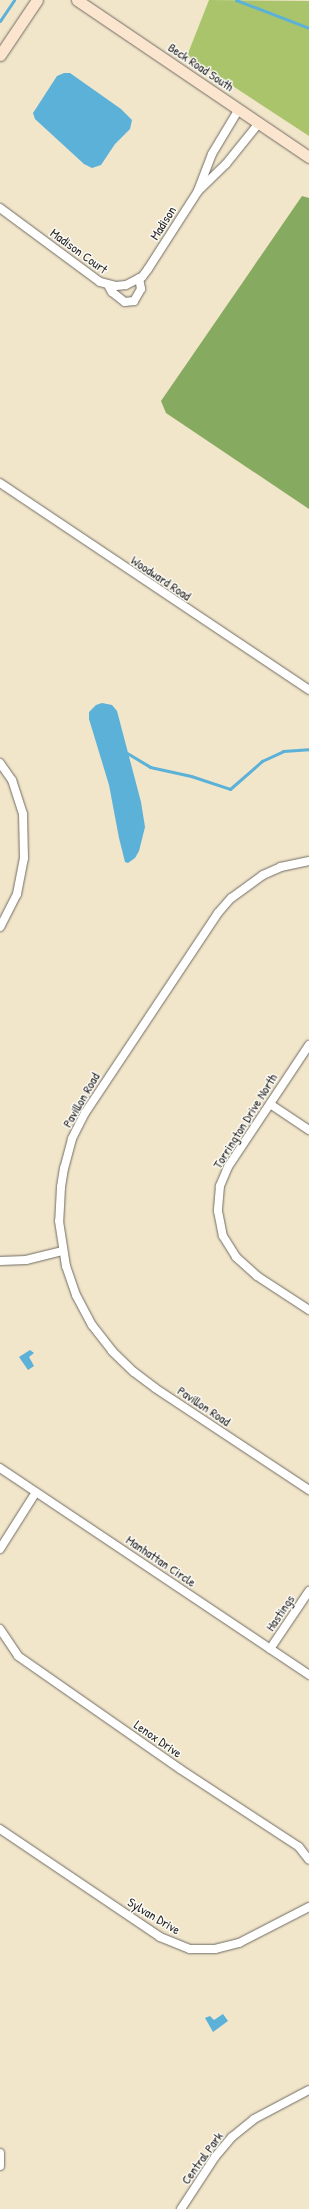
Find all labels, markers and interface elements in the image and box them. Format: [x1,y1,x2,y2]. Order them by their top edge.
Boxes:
street label: Beck Road South [165,39,237,95]
street label: Madison [147,203,179,243]
street label: Madison Court [47,225,111,277]
street label: Woodward Road [128,552,194,604]
street label: Pavillon Road [59,1070,103,1130]
street label: Torrington Drive North [209,1071,281,1171]
street label: Pavillon Road [175,1383,233,1429]
street label: Manhattan Circle [123,1532,199,1590]
street label: Hastings [262,1592,298,1634]
street label: Lenox Drive [131,1717,185,1761]
street label: Sylvan Drive [125,1894,183,1938]
street label: Central Park [178,2129,226,2187]

